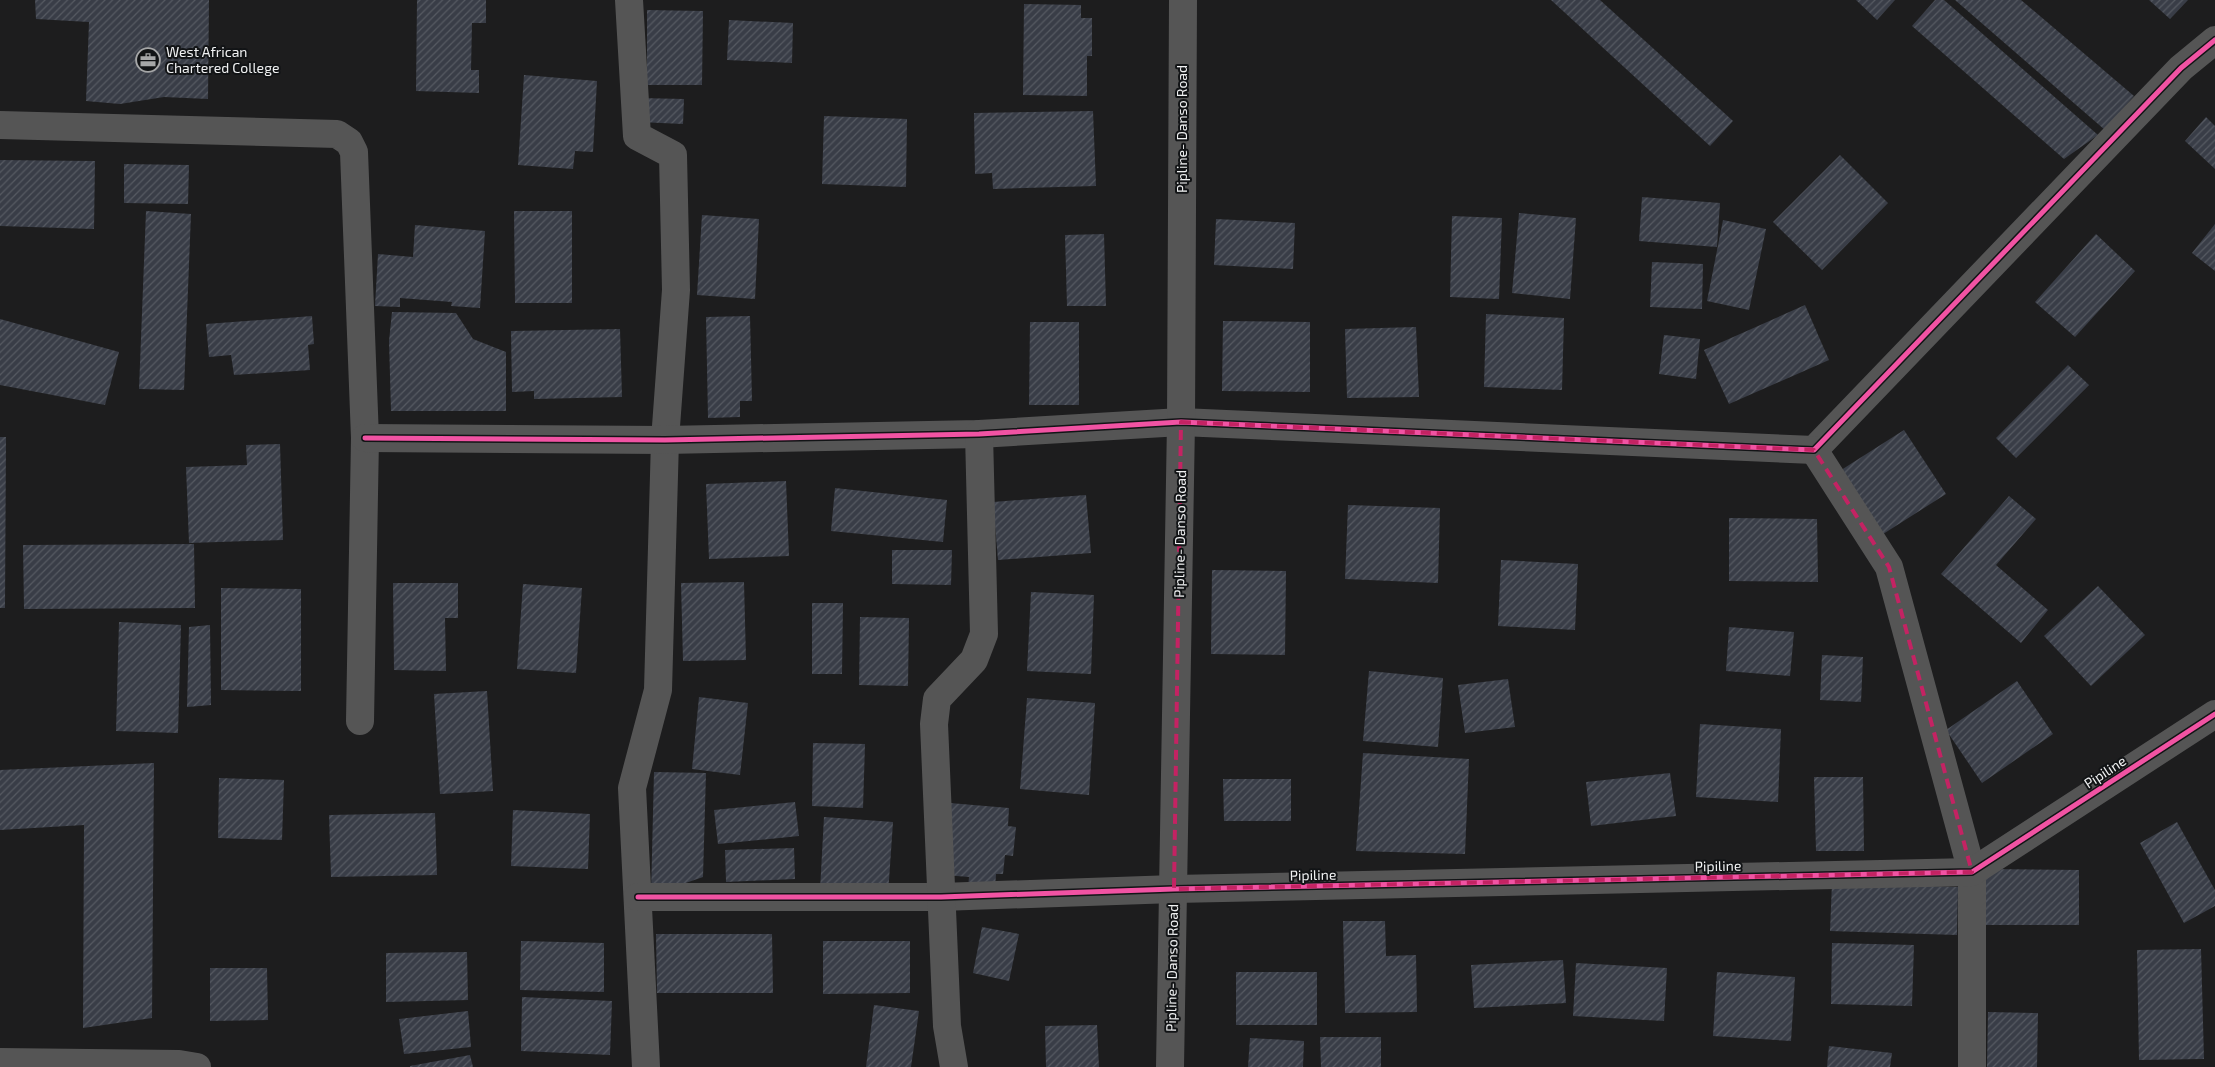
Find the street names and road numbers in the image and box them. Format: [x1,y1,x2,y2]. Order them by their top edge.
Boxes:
street label: Pipline- Danso Road [1173,65,1190,193]
street label: Pipline- Danso Road [1170,470,1189,598]
street label: Pipiline [2081,752,2129,791]
street label: Pipiline [1695,857,1741,874]
street label: Pipiline [1290,866,1336,883]
street label: Pipline- Danso Road [1162,904,1181,1032]

